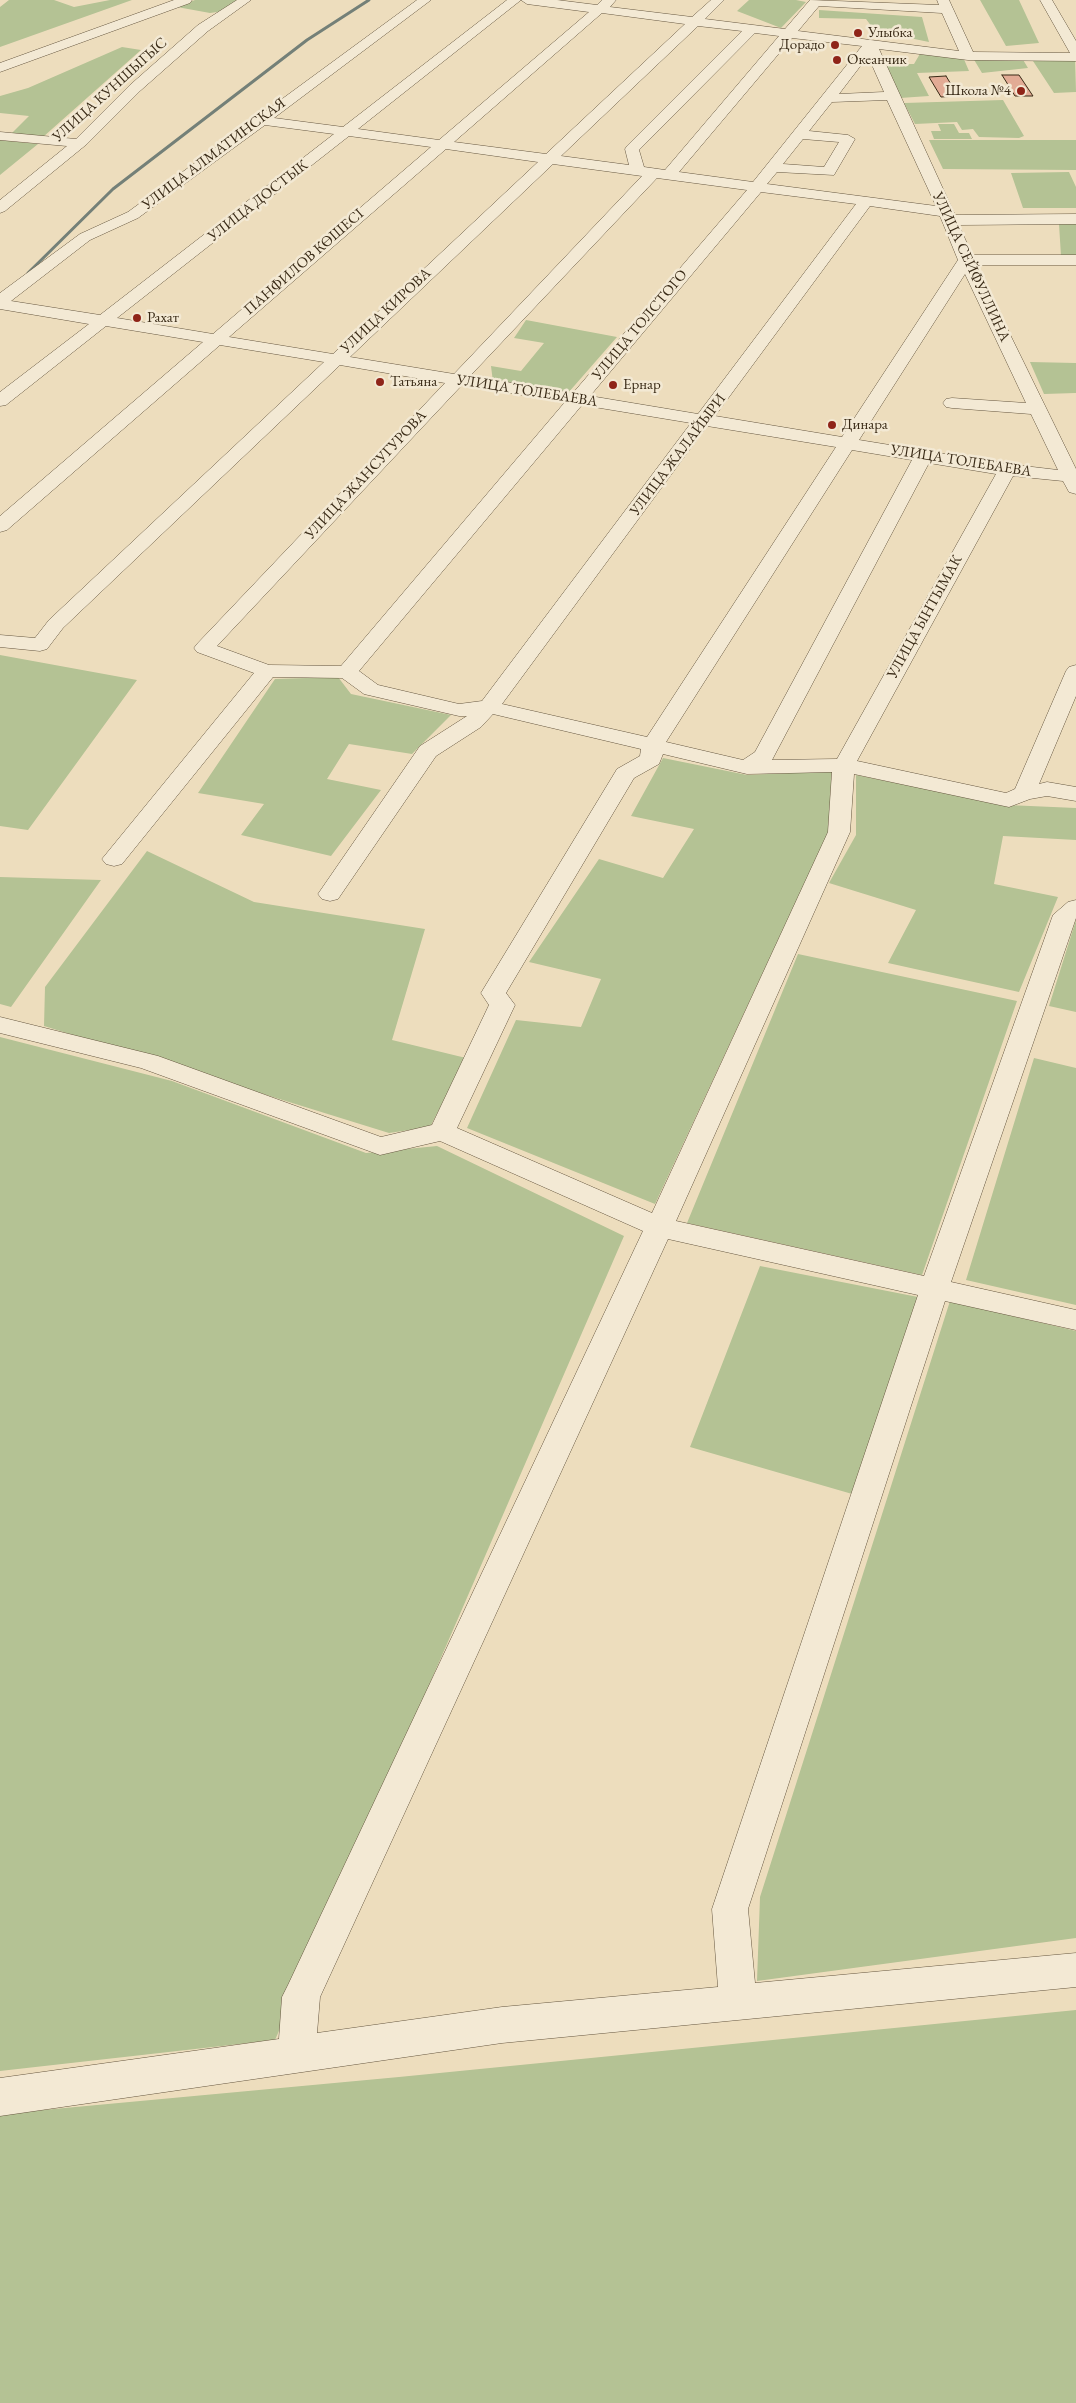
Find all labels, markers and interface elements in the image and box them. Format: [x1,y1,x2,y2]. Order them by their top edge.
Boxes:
place label: Улыбка [868,24,912,42]
marker: Улыбка [852,27,864,39]
street label: УЛИЦА КУНШЫГЫС [49,34,171,146]
place label: Дорадо [779,36,825,54]
marker: Дорадо [829,39,841,51]
place label: Океанчик [847,51,907,69]
marker: Океанчик [831,54,843,66]
place label: Школа №4 [945,82,1011,100]
marker: Школа №4 [1015,85,1027,97]
street label: УЛИЦА АЛМАТИНСКАЯ [139,94,289,214]
street label: УЛИЦА ДОСТЫК [204,156,312,246]
street label: УЛИЦА СЕЙФУЛЛИНА [928,189,1014,345]
street label: ПАНФИЛОВ КӨШЕСІ [240,205,368,319]
street label: УЛИЦА КИРОВА [337,264,435,358]
street label: УЛИЦА ТОЛСТОГО [589,266,691,384]
place label: Рахат [147,309,179,327]
marker: Рахат [131,312,143,324]
street label: УЛИЦА ТОЛЕБАЕВА [455,371,599,411]
place label: Татьяна [390,373,437,391]
marker: Татьяна [374,376,386,388]
place label: Ернар [623,376,661,394]
marker: Ернар [607,379,619,391]
street label: УЛИЦА ЖАЛАЙЫРИ [626,391,730,519]
street label: УЛИЦА ЖАНСУГУРОВА [301,407,431,543]
place label: Динара [842,416,888,434]
marker: Динара [826,419,838,431]
street label: УЛИЦА ТОЛЕБАЕВА [889,441,1033,481]
street label: УЛИЦА ЫНТЫМАК [884,552,966,682]

